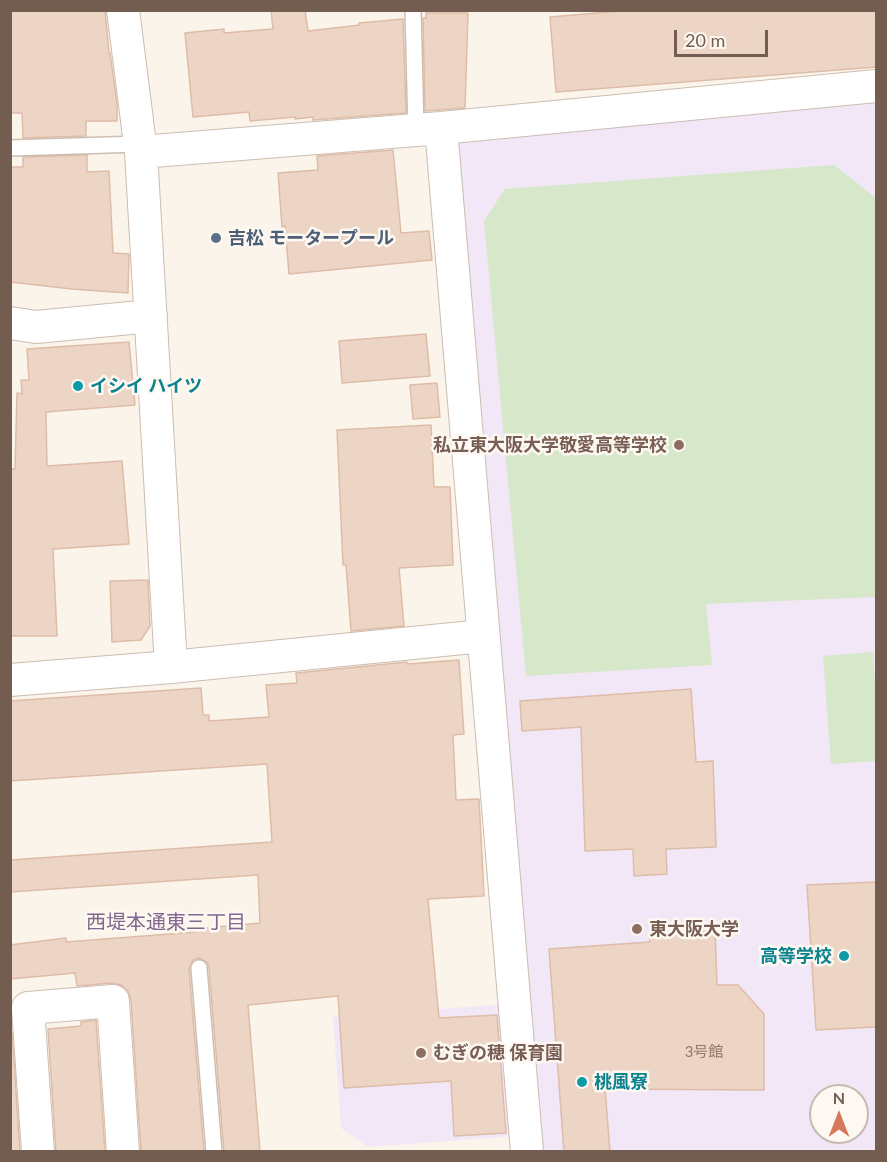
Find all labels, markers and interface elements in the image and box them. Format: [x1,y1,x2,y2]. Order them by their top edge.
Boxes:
scale bar [677,18,772,56]
text: 20 m [685,29,725,51]
place label: 吉松 モータープール [228,227,394,249]
marker: 吉松 モータープール [209,231,223,245]
place label: イシイ ハイツ [90,375,202,397]
marker: イシイ ハイツ [71,379,85,393]
place label: 私立東大阪大学敬愛高等学校 [433,434,667,456]
marker: 私立東大阪大学敬愛高等学校 [672,438,686,452]
district label: 西堤本通東三丁目 [86,911,246,935]
place label: 東大阪大学 [649,918,739,940]
marker: 東大阪大学 [630,922,644,936]
place label: 高等学校 [760,945,832,967]
marker: 高等学校 [837,949,851,963]
place label: むぎの穂 保育園 [433,1042,563,1064]
house number: 3号館 [685,1043,723,1061]
marker: むぎの穂 保育園 [414,1046,428,1060]
place label: 桃風寮 [594,1071,648,1093]
marker: 桃風寮 [575,1075,589,1089]
north arrow [809,1084,869,1144]
text: N [833,1088,845,1107]

